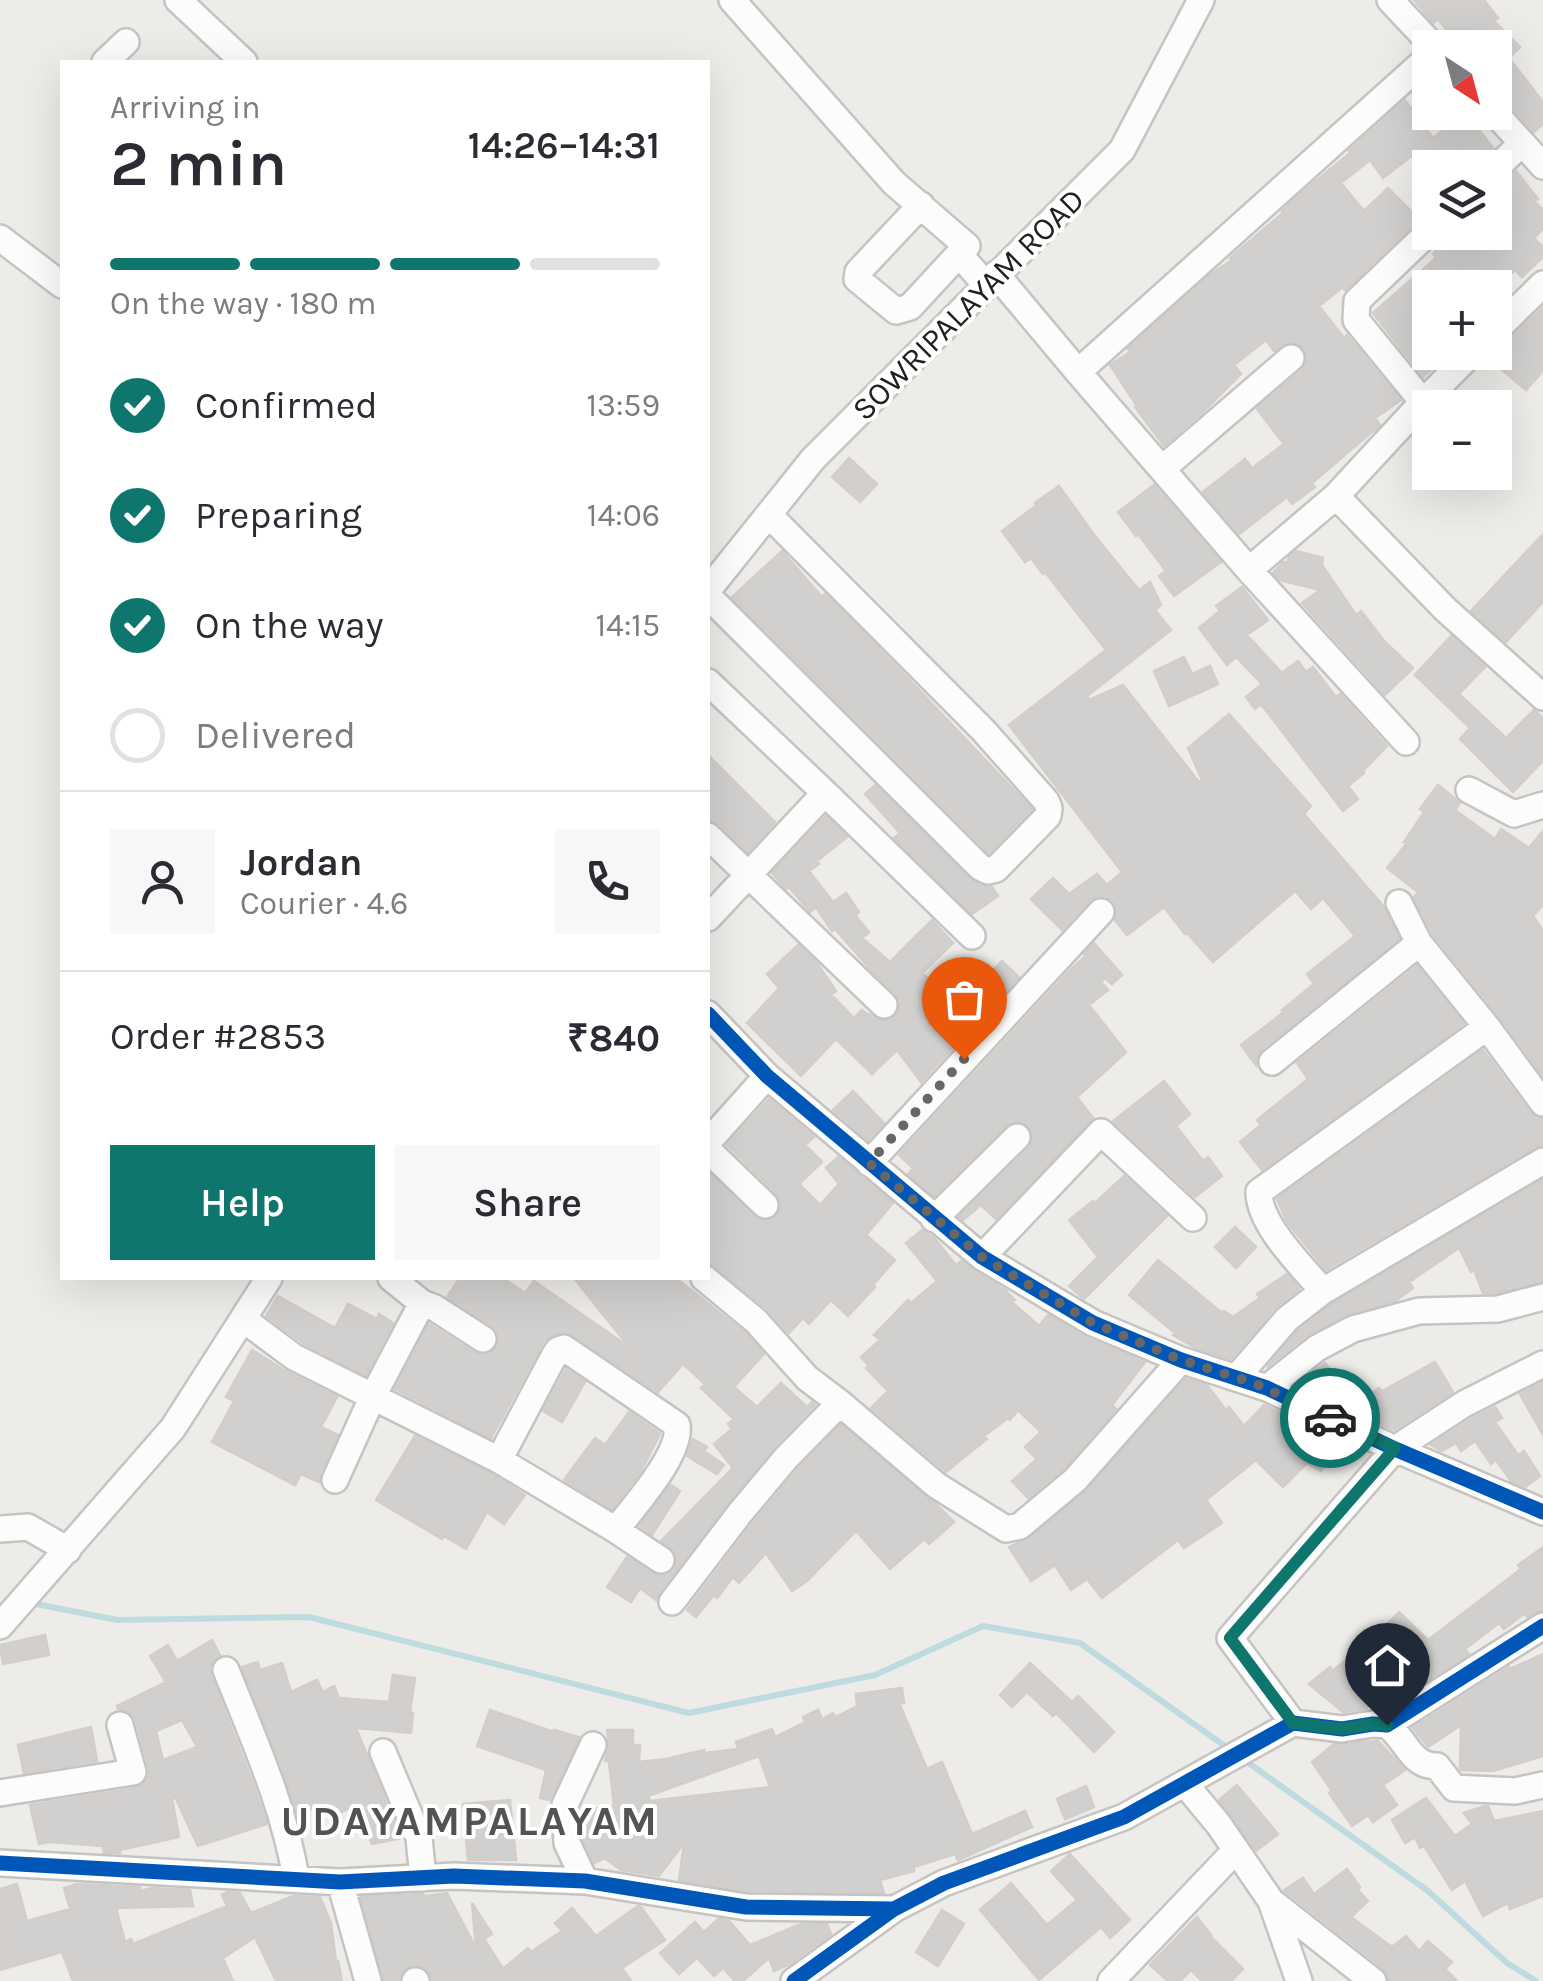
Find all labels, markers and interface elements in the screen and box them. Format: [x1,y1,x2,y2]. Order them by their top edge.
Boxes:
north arrow [1412,30,1512,130]
map controls [1412,30,1512,490]
text: Arriving in [110,89,261,126]
text: 14:26–14:31 [468,123,660,168]
text: 2 min [110,125,287,201]
button: layers [1412,150,1512,250]
street label: SOWRIPALAYAM ROAD [845,181,1092,428]
button: + [1412,270,1512,370]
text: On the way · 180 m [110,285,376,322]
icon: check [110,378,165,433]
text: Confirmed [195,383,378,428]
text: 13:59 [587,387,660,424]
button: − [1412,390,1512,490]
icon: check [110,488,165,543]
text: Preparing [195,493,362,538]
text: 14:06 [587,497,660,534]
icon: check [110,598,165,653]
text: On the way [195,603,383,648]
text: 14:15 [596,607,660,644]
text: Delivered [195,713,356,758]
button: person [110,829,215,934]
button: phone [555,829,660,934]
text: Jordan [240,840,363,885]
text: Courier · 4.6 [240,885,408,922]
pin [922,957,1007,1060]
icon: bag [937,972,992,1027]
text: Order #2853 [110,1014,326,1059]
text: ₹840 [567,1016,660,1061]
button: Help [110,1145,375,1260]
button: Share [395,1145,660,1260]
courier [1280,1368,1380,1468]
icon: car [1303,1391,1358,1446]
pin [1345,1623,1430,1726]
icon: home [1360,1638,1415,1693]
district label: UDAYAMPALAYAM [281,1796,659,1846]

